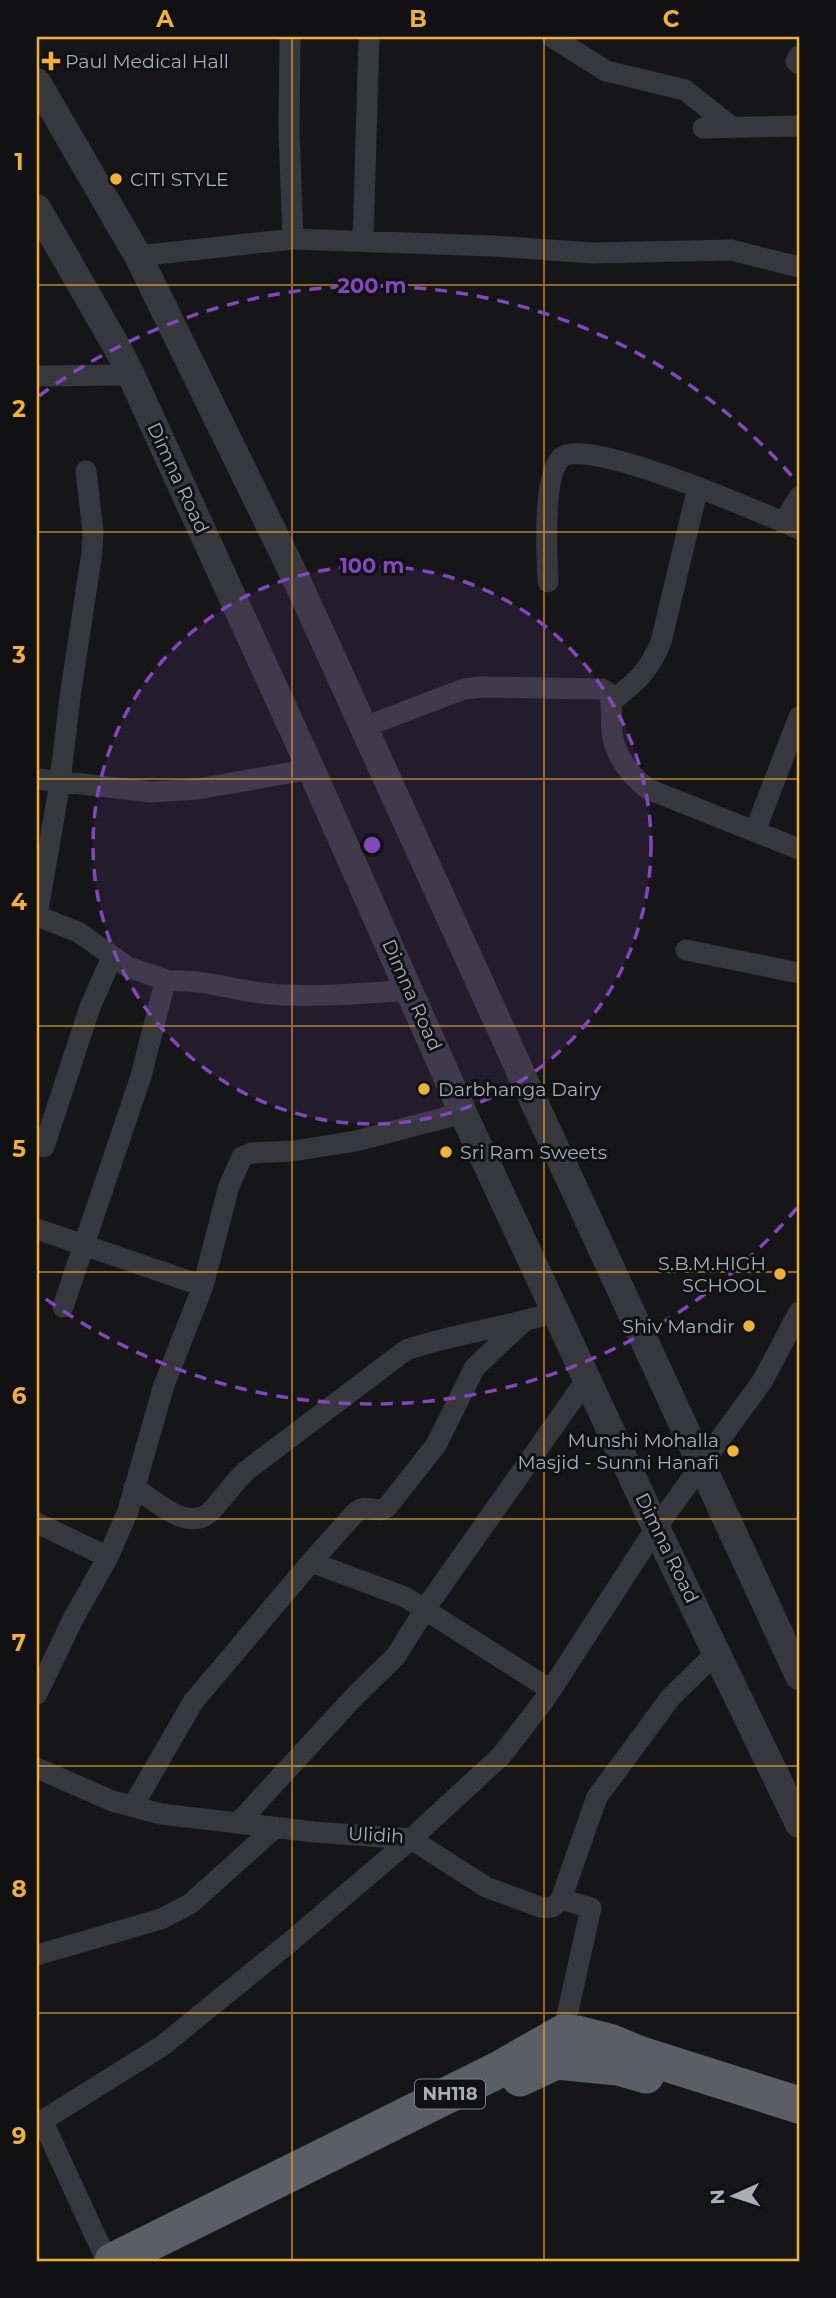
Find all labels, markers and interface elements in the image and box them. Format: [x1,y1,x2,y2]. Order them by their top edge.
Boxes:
text: A [155,5,174,33]
text: B [409,5,427,33]
text: C [663,5,680,33]
place label: Paul Medical Hall [65,50,229,73]
marker: Paul Medical Hall [43,53,59,69]
text: 1 [14,148,24,176]
place label: CITI STYLE [130,168,229,191]
marker: CITI STYLE [108,171,124,187]
text: 200 m [338,273,406,298]
text: 2 [12,395,26,423]
street label: Dimna Road [142,419,214,537]
text: 100 m [340,553,404,578]
text: 3 [11,641,26,669]
centre of rings [360,833,384,857]
text: 4 [11,888,27,916]
street label: Dimna Road [377,936,447,1054]
place label: Darbhanga Dairy [438,1078,602,1101]
marker: Darbhanga Dairy [416,1081,432,1097]
text: 5 [12,1135,26,1163]
place label: Sri Ram Sweets [460,1141,607,1164]
marker: Sri Ram Sweets [438,1144,454,1160]
place label: S.B.M.HIGH SCHOOL [658,1252,767,1297]
marker: S.B.M.HIGH SCHOOL [772,1266,788,1282]
place label: Shiv Mandir [622,1315,735,1338]
marker: Shiv Mandir [741,1318,757,1334]
text: 6 [12,1382,27,1410]
place label: Munshi Mohalla Masjid - Sunni Hanafi [517,1429,719,1474]
marker: Munshi Mohalla Masjid - Sunni Hanafi [725,1443,741,1459]
street label: Dimna Road [630,1489,704,1607]
text: 7 [12,1629,26,1657]
street label: Ulidih [347,1822,405,1848]
text: 8 [11,1875,27,1903]
road number: NH118 [415,2080,485,2108]
text: 9 [12,2122,26,2150]
north arrow [700,2162,770,2232]
text: N [706,2189,729,2205]

